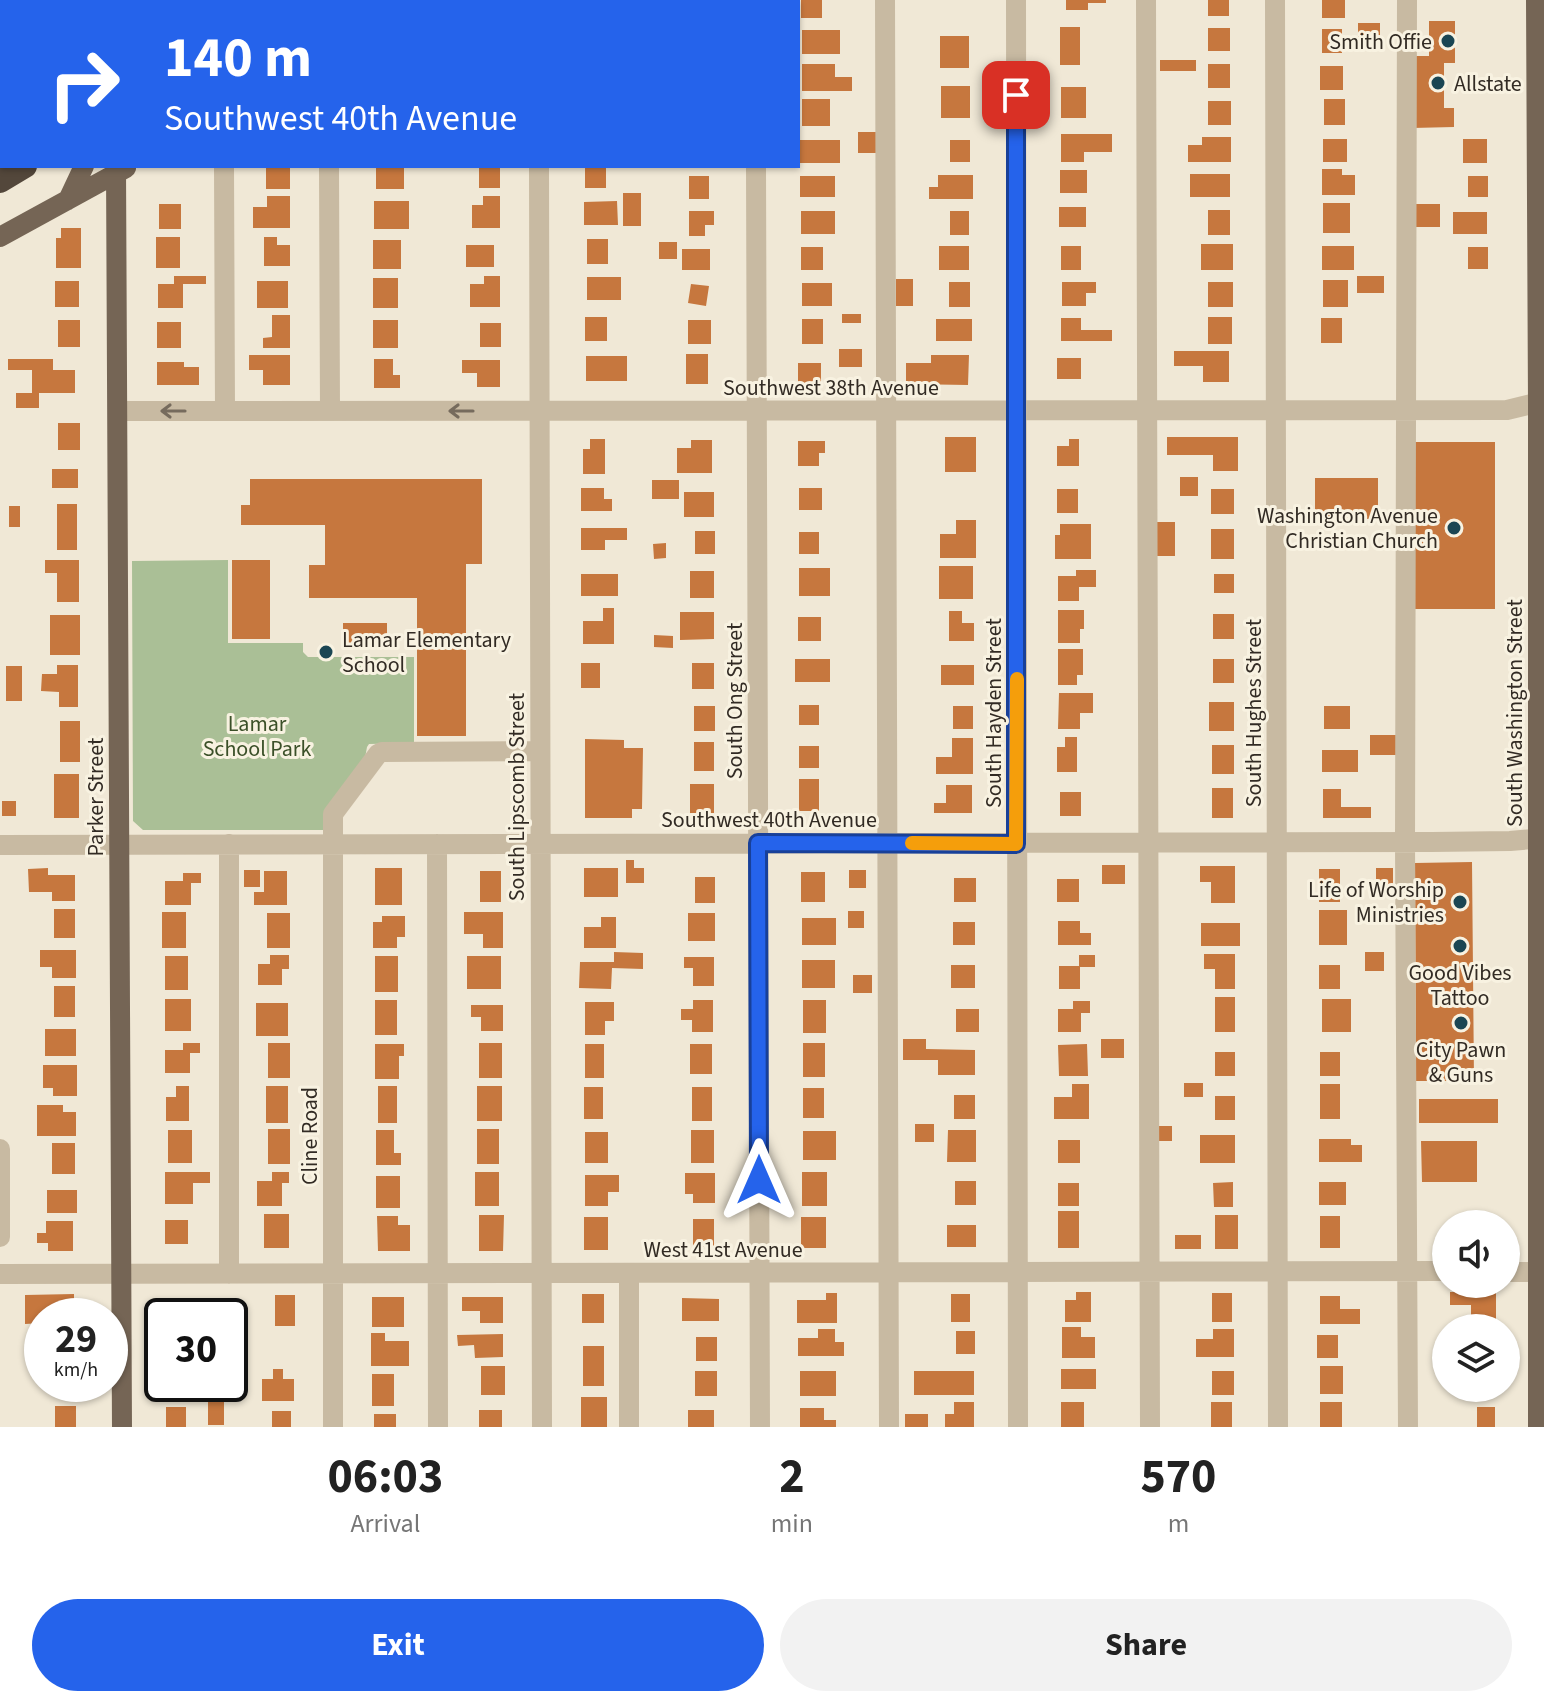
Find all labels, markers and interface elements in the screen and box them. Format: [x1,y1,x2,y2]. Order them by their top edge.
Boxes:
text: 140 m [164,19,312,98]
place label: Smith Offie [1329,26,1432,58]
icon: right [32,32,136,136]
marker: Smith Offie [1439,32,1457,50]
pin [982,61,1050,129]
place label: Allstate [1454,68,1522,100]
icon: arrive [994,73,1038,117]
marker: Allstate [1429,74,1447,92]
text: Southwest 40th Avenue [164,93,517,144]
street label: Southwest 38th Avenue [723,372,939,404]
one-way arrow [160,403,187,419]
one-way arrow [448,403,475,419]
place label: Washington Avenue Christian Church [1257,500,1438,557]
marker: Washington Avenue Christian Church [1445,519,1463,537]
street label: South Washington Street [1499,599,1531,827]
street label: South Hayden Street [978,618,1010,808]
street label: South Hughes Street [1238,618,1270,807]
street label: South Ong Street [719,622,751,779]
place label: Lamar Elementary School [342,624,512,681]
marker: Lamar Elementary School [317,643,335,661]
street label: South Lipscomb Street [501,692,533,901]
park label: Lamar School Park [203,708,311,765]
street label: Parker Street [80,737,112,856]
street label: Southwest 40th Avenue [661,804,877,836]
place label: Life of Worship Ministries [1308,874,1444,931]
marker: Life of Worship Ministries [1451,893,1469,911]
marker: Good Vibes Tattoo [1451,937,1469,955]
place label: Good Vibes Tattoo [1408,957,1512,1014]
marker: City Pawn & Guns [1452,1014,1470,1032]
place label: City Pawn & Guns [1416,1034,1506,1091]
street label: Cline Road [294,1087,326,1185]
position arrow [717,1138,801,1222]
map controls [1432,1210,1520,1402]
button: sound [1432,1210,1520,1298]
street label: West 41st Avenue [643,1234,803,1266]
speed limit sign: 30 [144,1298,248,1402]
text: 29 [55,1311,97,1368]
button: layers [1432,1314,1520,1402]
text: km/h [54,1356,98,1384]
text: 06:03 [327,1443,443,1511]
text: 2 [779,1443,805,1511]
text: 570 [1140,1443,1216,1511]
text: Arrival [350,1505,420,1542]
text: min [771,1505,813,1542]
text: m [1168,1505,1189,1542]
button: Exit [32,1599,764,1691]
button: Share [780,1599,1512,1691]

